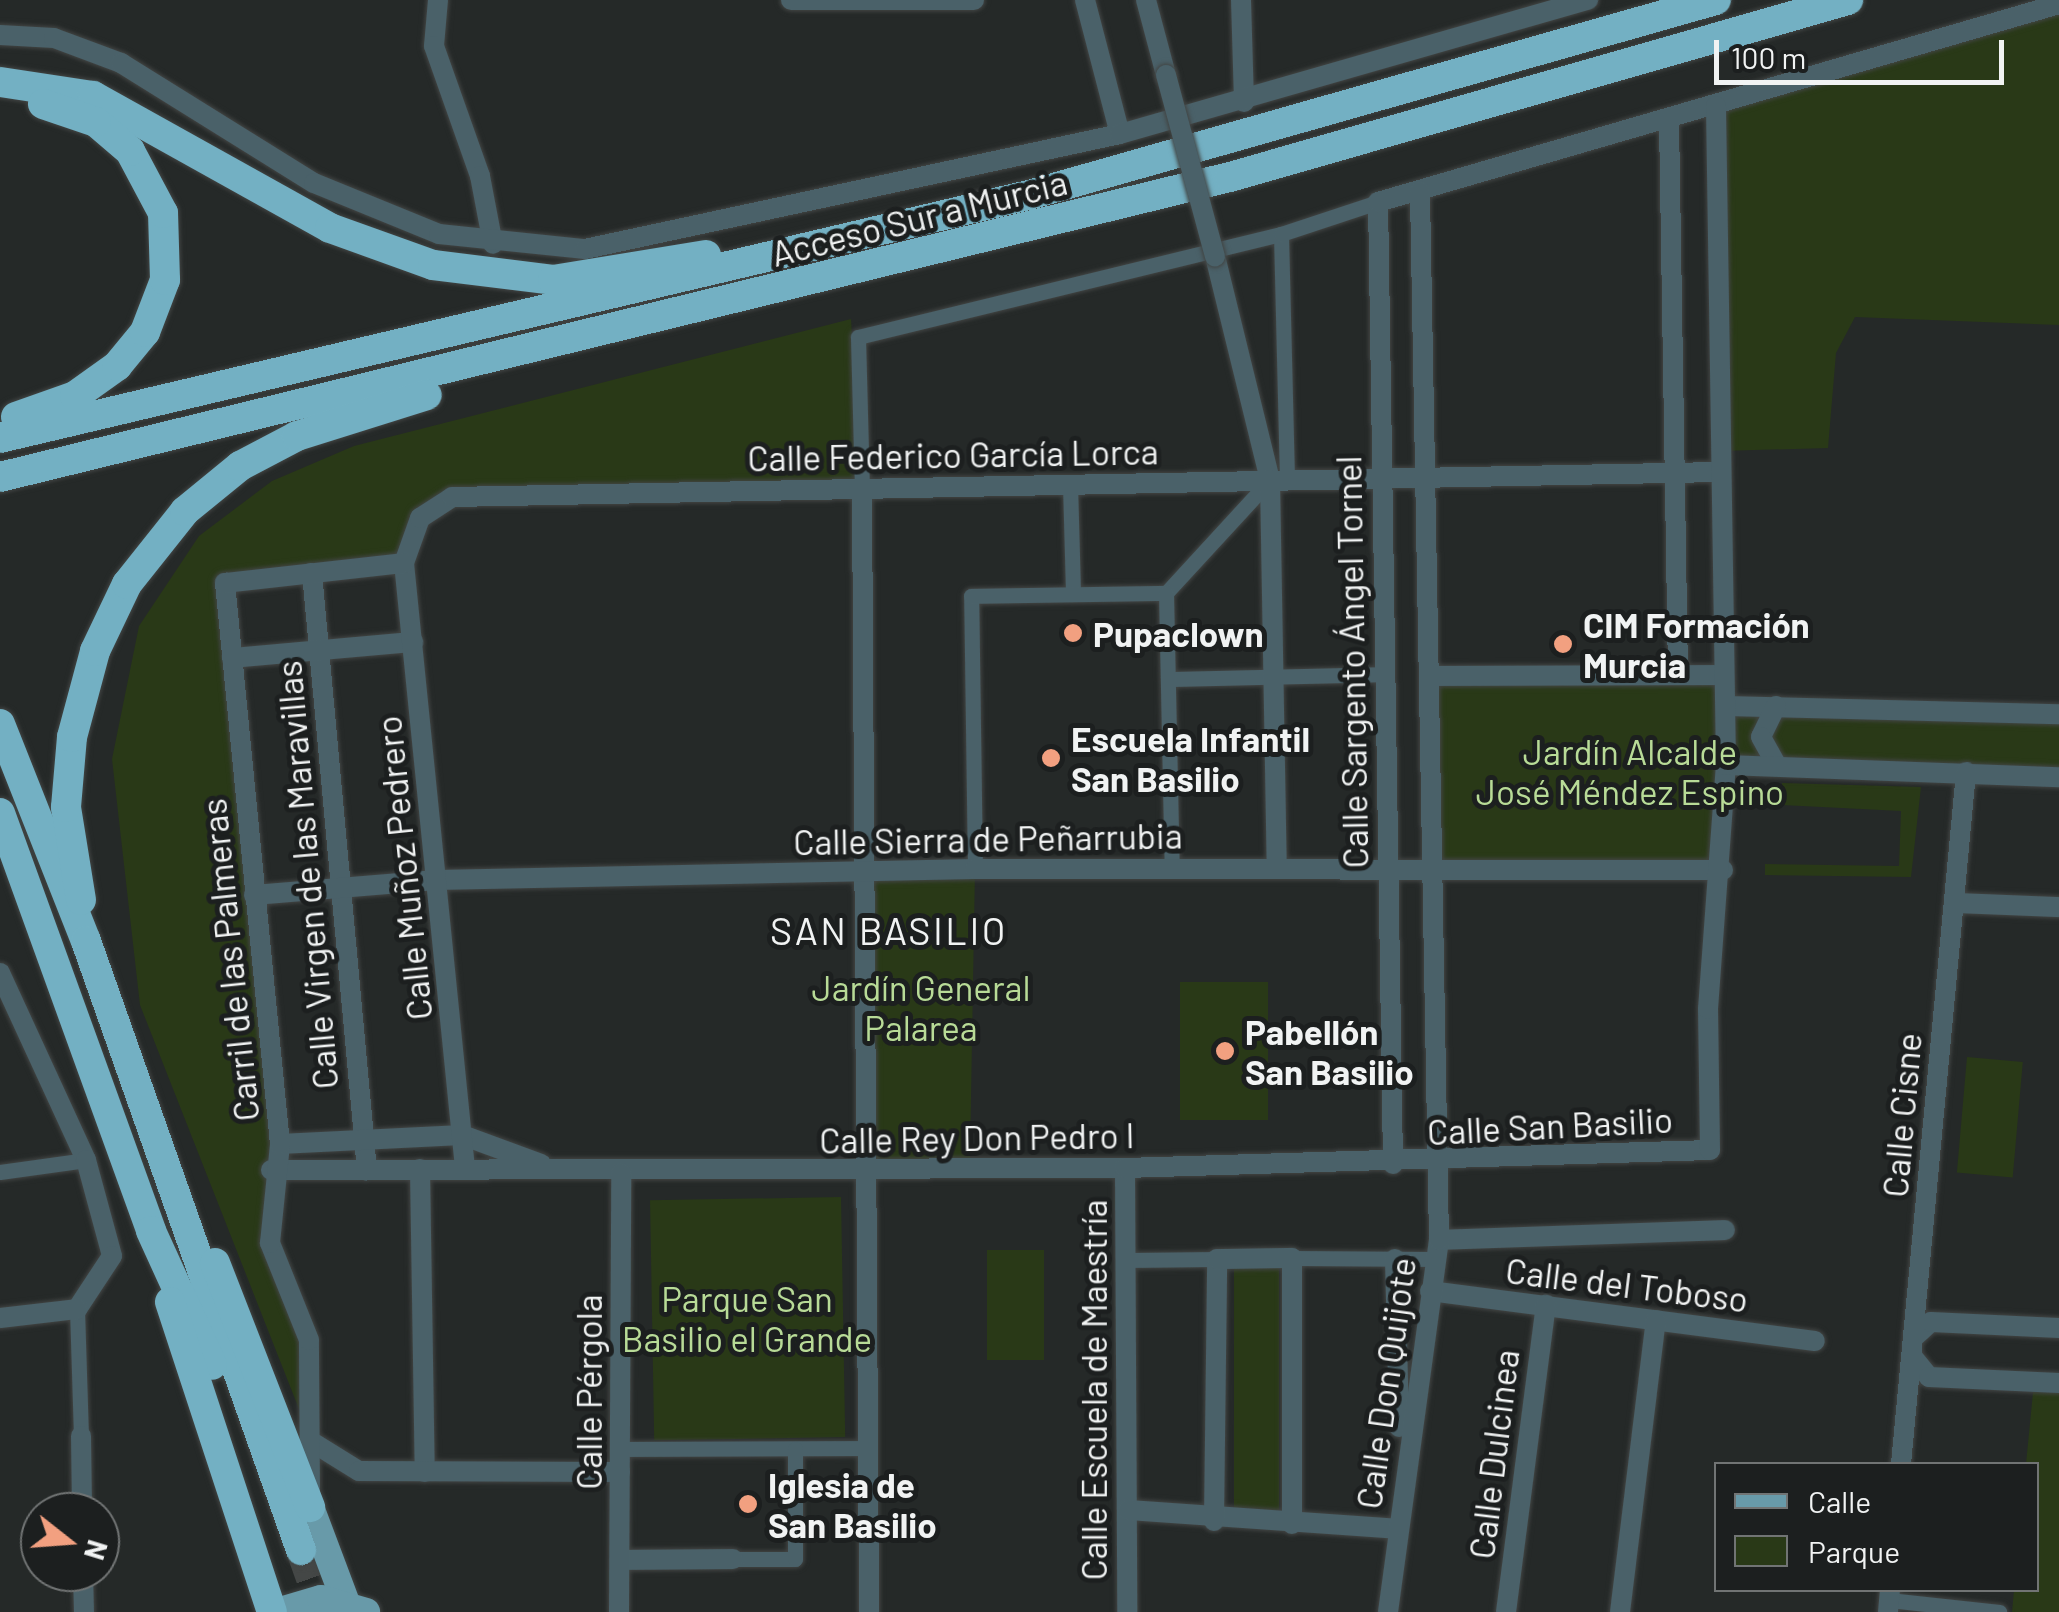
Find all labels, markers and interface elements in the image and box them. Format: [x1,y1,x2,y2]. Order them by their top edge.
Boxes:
scale bar [1719,20,2009,82]
text: 100 m [1731,39,1806,75]
street label: Acceso Sur a Murcia [767,160,1071,274]
street label: Calle Federico García Lorca [747,429,1159,479]
street label: Calle Sargento Ángel Tornel [1326,455,1376,869]
place label: CIM Formación Murcia [1583,603,1810,685]
place label: Pupaclown [1093,612,1264,654]
marker: Pupaclown [1062,622,1084,644]
marker: CIM Formación Murcia [1552,633,1574,655]
street label: Calle Virgen de las Maravillas [266,659,346,1091]
street label: Calle Muñoz Pedrero [366,714,440,1022]
place label: Escuela Infantil San Basilio [1071,717,1310,799]
park label: Jardín Alcalde José Méndez Espino [1476,730,1784,812]
marker: Escuela Infantil San Basilio [1040,747,1062,769]
street label: Carril de las Palmeras [191,797,267,1123]
street label: Calle Sierra de Peñarrubia [793,814,1183,862]
district label: SAN BASILIO [770,908,1008,954]
park label: Jardín General Palarea [812,966,1030,1048]
place label: Pabellón San Basilio [1245,1010,1414,1092]
street label: Calle Cisne [1873,1031,1929,1199]
marker: Pabellón San Basilio [1214,1040,1236,1062]
street label: Calle San Basilio [1426,1098,1674,1152]
street label: Calle Rey Don Pedro I [819,1113,1135,1161]
street label: Calle Escuela de Maestría [1072,1200,1114,1580]
street label: Calle del Toboso [1503,1248,1751,1320]
street label: Calle Don Quijote [1347,1255,1423,1511]
park label: Parque San Basilio el Grande [622,1277,872,1359]
street label: Calle Pérgola [567,1294,609,1490]
street label: Calle Dulcinea [1459,1347,1527,1561]
legend [1714,1462,2039,1592]
place label: Iglesia de San Basilio [768,1463,937,1545]
text: Calle [1808,1483,1871,1519]
north arrow [20,1492,120,1592]
marker: Iglesia de San Basilio [737,1493,759,1515]
text: Parque [1808,1533,1900,1569]
text: N [78,1536,116,1564]

